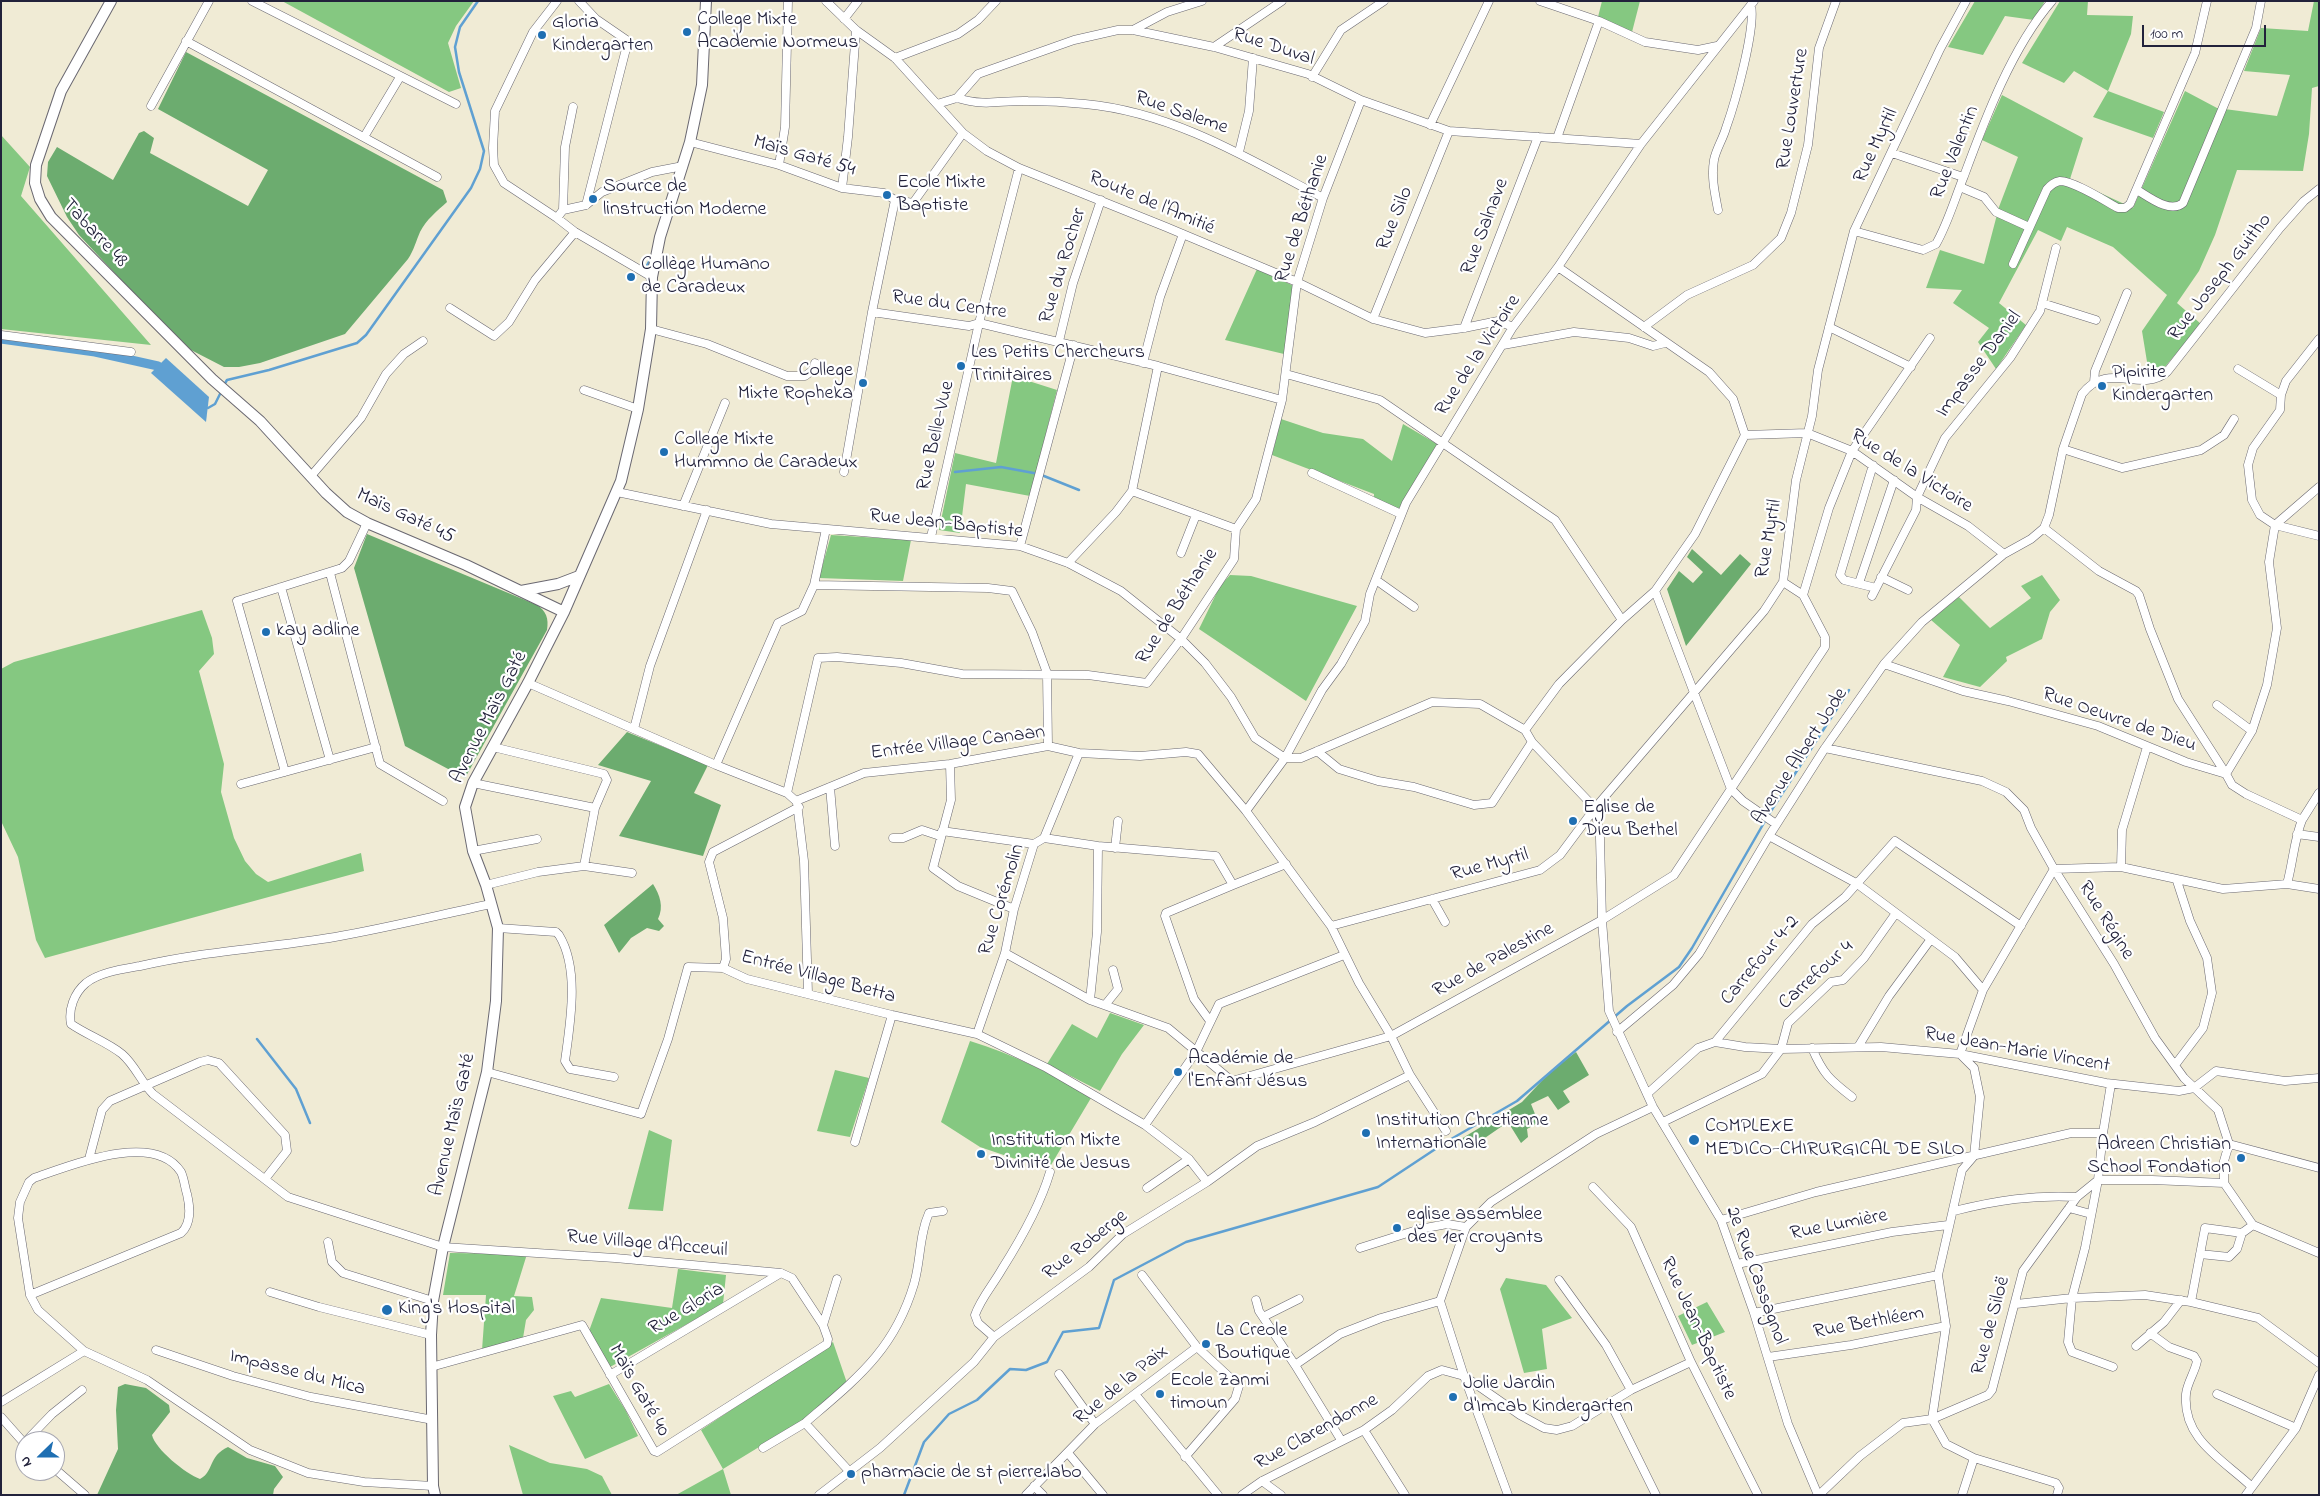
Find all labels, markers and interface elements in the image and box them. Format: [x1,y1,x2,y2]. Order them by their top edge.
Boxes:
place label: College Mixte Academie Normeus [697,9,858,56]
place label: Gloria Kindergarten [552,12,653,59]
scale bar [2145,15,2269,47]
text: 100 m [2150,23,2183,45]
street label: Rue Duval [1229,24,1317,72]
marker: College Mixte Academie Normeus [681,26,693,38]
marker: Gloria Kindergarten [536,29,548,41]
street label: Rue Louverture [1773,47,1815,171]
street label: Rue Saleme [1131,87,1231,141]
street label: Rue Valentin [1926,103,1986,203]
street label: Rue Myrtil [1849,105,1905,187]
street label: Maïs Gaté 54 [750,131,858,183]
street label: Rue de Béthanie [1271,152,1335,286]
street label: Route de l'Amitié [1084,167,1218,241]
place label: Ecole Mixte Baptiste [897,172,985,219]
street label: Rue Salnave [1457,175,1515,279]
place label: Source de linstruction Moderne [603,176,767,223]
street label: Rue Silo [1372,184,1420,254]
marker: Ecole Mixte Baptiste [881,189,893,201]
marker: Source de linstruction Moderne [587,193,599,205]
street label: Tabarre 48 [56,194,132,274]
street label: Rue du Rocher [1035,206,1093,326]
street label: Rue Joseph Guitho [2164,210,2278,346]
place label: Collège Humano de Caradeux [641,254,770,301]
marker: Collège Humano de Caradeux [625,271,637,283]
street label: Rue du Centre [890,286,1008,326]
street label: Rue de la Victoire [1431,291,1527,421]
street label: Impasse Daniel [1932,307,2028,423]
place label: Les Petits Chercheurs Trinitaires [971,342,1145,389]
place label: College Mixte Ropheka [738,360,853,407]
marker: Les Petits Chercheurs Trinitaires [955,360,967,372]
place label: Pipirite Kindergarten [2112,362,2213,409]
marker: College Mixte Ropheka [857,377,869,389]
street label: Rue Belle-Vue [913,379,961,493]
marker: Pipirite Kindergarten [2096,380,2108,392]
street label: Rue de la Victoire [1845,425,1977,519]
place label: College Mixte Hummno de Caradeux [674,429,858,476]
marker: College Mixte Hummno de Caradeux [658,446,670,458]
street label: Maïs Gaté 45 [352,484,458,550]
street label: Rue Myrtil [1751,498,1789,580]
street label: Rue Jean-Baptiste [868,505,1024,545]
street label: Rue de Béthanie [1132,544,1224,670]
place label: kay adline [276,620,359,644]
marker: kay adline [260,626,272,638]
street label: Avenue Maïs Gaté [446,648,534,788]
street label: Rue Oeuvre de Dieu [2039,683,2199,759]
street label: Avenue Albert Jode [1748,684,1854,830]
street label: Entrée Village Canaan [869,721,1047,767]
place label: Eglise de Dieu Bethel [1583,797,1678,844]
marker: Eglise de Dieu Bethel [1567,815,1579,827]
street label: Rue Corémolin [975,841,1031,959]
street label: Rue Myrtil [1448,844,1532,888]
street label: Rue Régine [2072,877,2138,965]
street label: Carrefour 4-2 [1716,911,1806,1011]
street label: Rue de Palestine [1429,918,1559,1004]
street label: Carrefour 4 [1775,936,1859,1016]
street label: Entrée Village Betta [738,946,898,1010]
street label: Rue Jean-Marie Vincent [1922,1023,2112,1079]
place label: Académie de l'Enfant Jésus [1188,1048,1308,1095]
street label: Avenue Maïs Gaté [426,1051,482,1199]
marker: Académie de l'Enfant Jésus [1172,1066,1184,1078]
place label: Institution Chretienne Internationale [1376,1110,1548,1157]
place label: COMPLEXE MEDICO-CHIRURGICAL DE SILO [1705,1116,1965,1163]
marker: Institution Chretienne Internationale [1360,1127,1372,1139]
place label: Institution Mixte Divinité de Jesus [991,1130,1130,1177]
marker: COMPLEXE MEDICO-CHIRURGICAL DE SILO [1687,1133,1701,1147]
place label: Adreen Christian School Fondation [2087,1134,2231,1181]
marker: Institution Mixte Divinité de Jesus [975,1148,987,1160]
marker: Adreen Christian School Fondation [2235,1152,2247,1164]
place label: eglise assemblee des 1er croyants [1407,1204,1543,1251]
street label: 2e Rue Cassagnol [1719,1204,1791,1348]
street label: Rue Roberge [1039,1205,1133,1287]
street label: Rue Lumière [1788,1205,1890,1247]
marker: eglise assemblee des 1er croyants [1391,1222,1403,1234]
street label: Rue Village d'Acceuil [565,1226,729,1264]
street label: Rue Jean-Baptiste [1653,1254,1741,1404]
street label: Rue de Siloë [1967,1274,2017,1378]
street label: Rue Gloria [645,1278,729,1342]
place label: King's Hospital [398,1298,515,1322]
street label: Rue Bethléem [1812,1302,1926,1346]
marker: King's Hospital [380,1303,394,1317]
place label: La Creole Boutique [1216,1320,1290,1367]
marker: La Creole Boutique [1200,1338,1212,1350]
street label: Maïs Gaté 40 [602,1341,674,1441]
street label: Rue de la Paix [1070,1341,1174,1431]
street label: Impasse du Mica [227,1346,367,1402]
place label: Ecole Zanmi timoun [1170,1370,1269,1417]
place label: Jolie Jardin d'Imcab Kindergarten [1463,1373,1633,1420]
marker: Ecole Zanmi timoun [1154,1388,1166,1400]
street label: Rue Clarendonne [1251,1389,1383,1477]
marker: Jolie Jardin d'Imcab Kindergarten [1447,1391,1459,1403]
north arrow [15,1431,65,1481]
text: N [15,1453,38,1470]
place label: pharmacie de st pierre.labo [861,1462,1082,1486]
marker: pharmacie de st pierre.labo [845,1468,857,1480]

